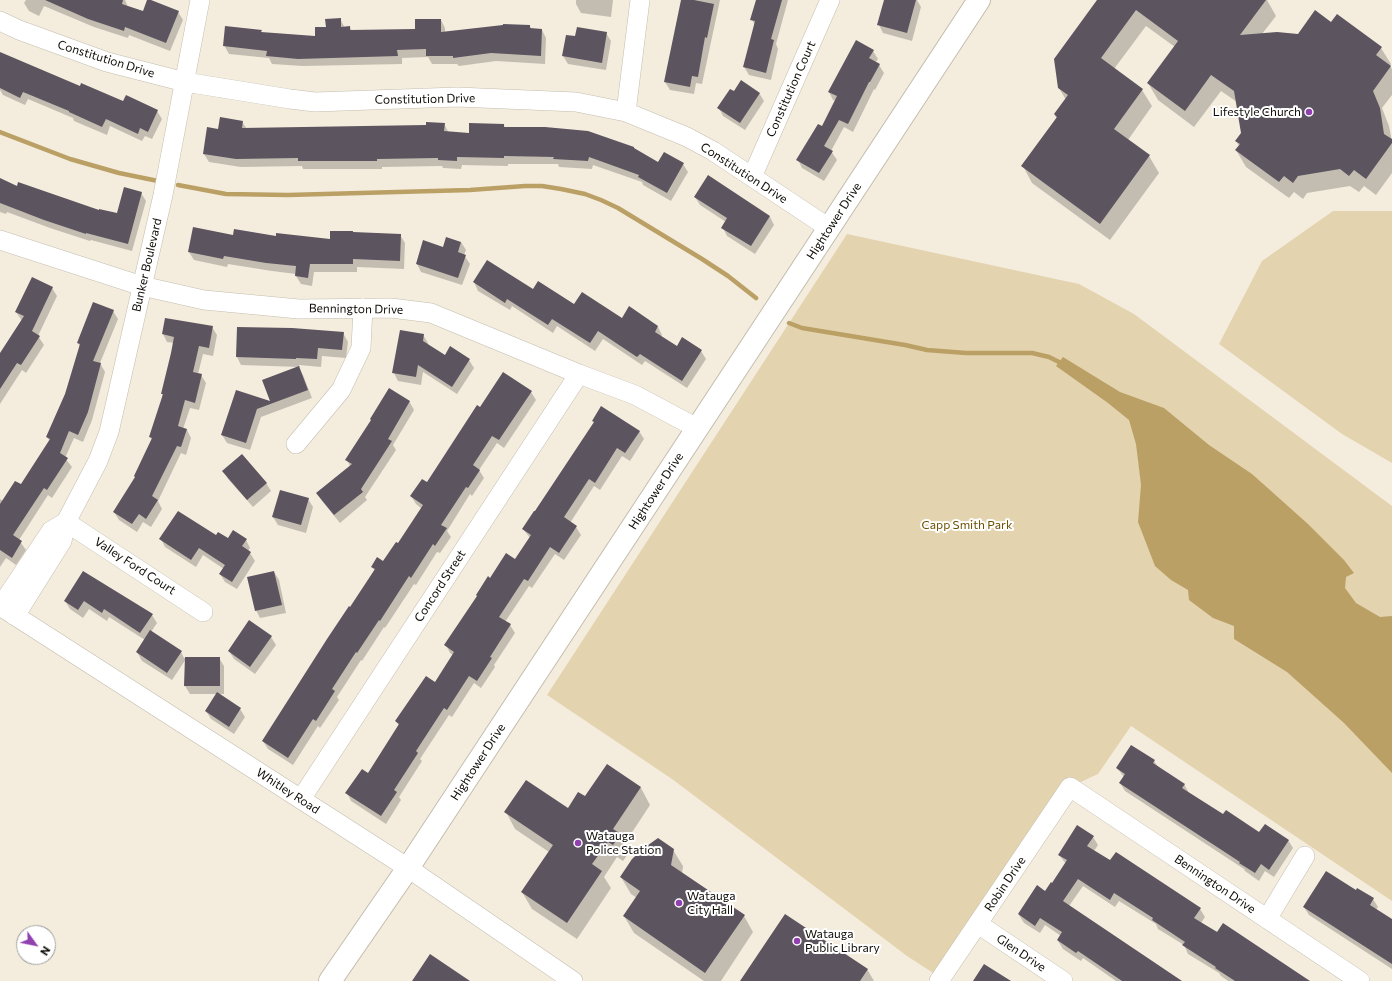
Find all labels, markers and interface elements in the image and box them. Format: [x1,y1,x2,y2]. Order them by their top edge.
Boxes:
street label: Constitution Drive [56,37,156,81]
street label: Constitution Court [763,39,819,139]
street label: Constitution Drive [375,91,475,107]
place label: Lifestyle Church [1213,105,1301,119]
marker: Lifestyle Church [1304,107,1314,117]
street label: Constitution Drive [698,140,790,206]
street label: Hightower Drive [804,180,864,262]
street label: Bunker Boulevard [129,217,165,313]
street label: Bennington Drive [309,301,403,317]
street label: Hightower Drive [626,450,686,532]
park label: Capp Smith Park [922,518,1012,532]
street label: Valley Ford Court [92,534,178,598]
street label: Concord Street [411,547,469,625]
street label: Hightower Drive [448,721,508,803]
street label: Whitley Road [254,765,322,817]
place label: Watauga Police Station [586,829,661,857]
marker: Watauga Police Station [573,838,583,848]
street label: Bennington Drive [1172,852,1258,916]
street label: Robin Drive [981,854,1029,914]
place label: Watauga City Hall [687,889,735,917]
marker: Watauga City Hall [674,898,684,908]
north arrow [16,925,56,965]
place label: Watauga Public Library [805,927,880,955]
street label: Glen Drive [994,931,1048,975]
marker: Watauga Public Library [792,936,802,946]
text: N [38,944,53,958]

